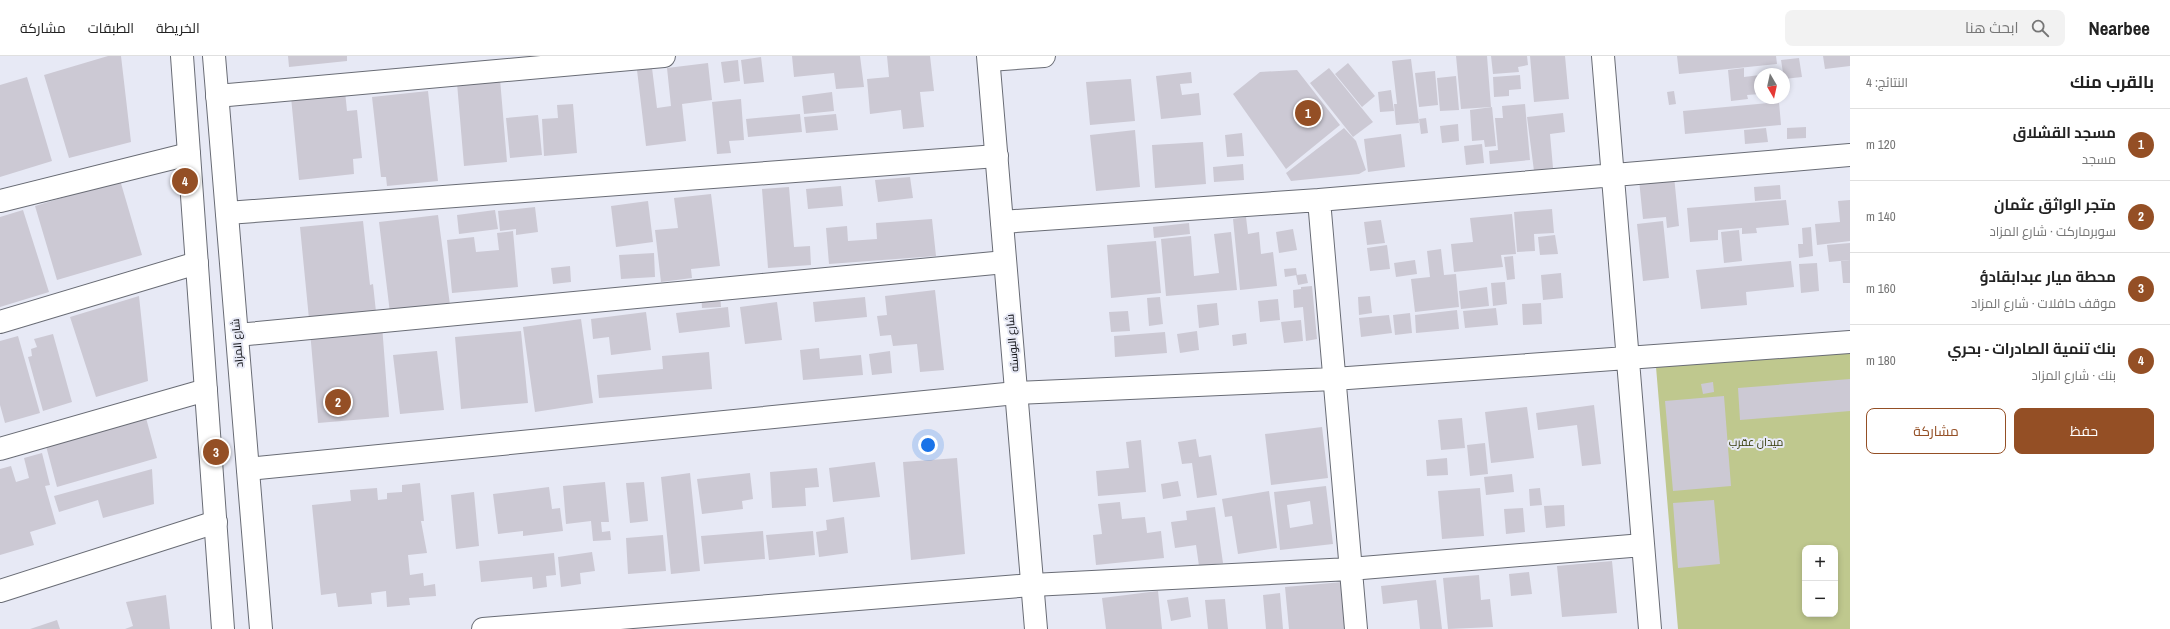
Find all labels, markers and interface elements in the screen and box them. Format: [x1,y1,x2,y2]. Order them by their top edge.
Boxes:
search box [1785,10,2065,46]
text: Nearbee [2089,15,2150,41]
text: ابحث هنا [1965,17,2019,38]
icon: search [2029,17,2051,39]
text: مشاركة [20,19,66,37]
text: الطبقات [88,19,134,37]
text: الخريطة [156,19,200,37]
north arrow [1754,68,1790,104]
text: بالقرب منك [2070,70,2154,93]
text: النتائج: 4 [1866,74,1908,91]
pin: 1 [1295,98,1321,128]
text: مسجد القشلاق [2013,122,2116,143]
text: 120 m [1866,136,1896,153]
text: 1 [2138,136,2144,153]
text: مسجد [2082,151,2116,168]
pin: 4 [172,166,198,196]
text: متجر الواثق عثمان [1994,194,2116,215]
text: 140 m [1866,208,1896,225]
text: 2 [2138,208,2144,225]
text: سوبرماركت · شارع المزاد [1989,223,2116,240]
text: محطة ميار عبدابقادؤ [1980,266,2116,287]
text: 160 m [1866,280,1896,297]
text: 3 [2138,280,2144,297]
text: موقف حافلات · شارع المزاد [1971,295,2116,312]
street label: شارع البوسته [1002,313,1023,373]
street label: شارع المزاد [228,318,247,368]
text: بنك تنمية الصادرات - بحري [1948,338,2116,359]
text: 180 m [1866,352,1896,369]
text: 4 [2138,352,2144,369]
text: بنك · شارع المزاد [2032,367,2116,384]
pin: 2 [325,387,351,417]
button: مشاركة [1866,408,2006,454]
button: حفظ [2014,408,2154,454]
your location [918,435,938,455]
park label: ميدان عقرب [1729,435,1783,449]
pin: 3 [203,437,229,467]
map controls [1802,545,1838,617]
button: + [1802,545,1838,581]
button: − [1802,581,1838,617]

